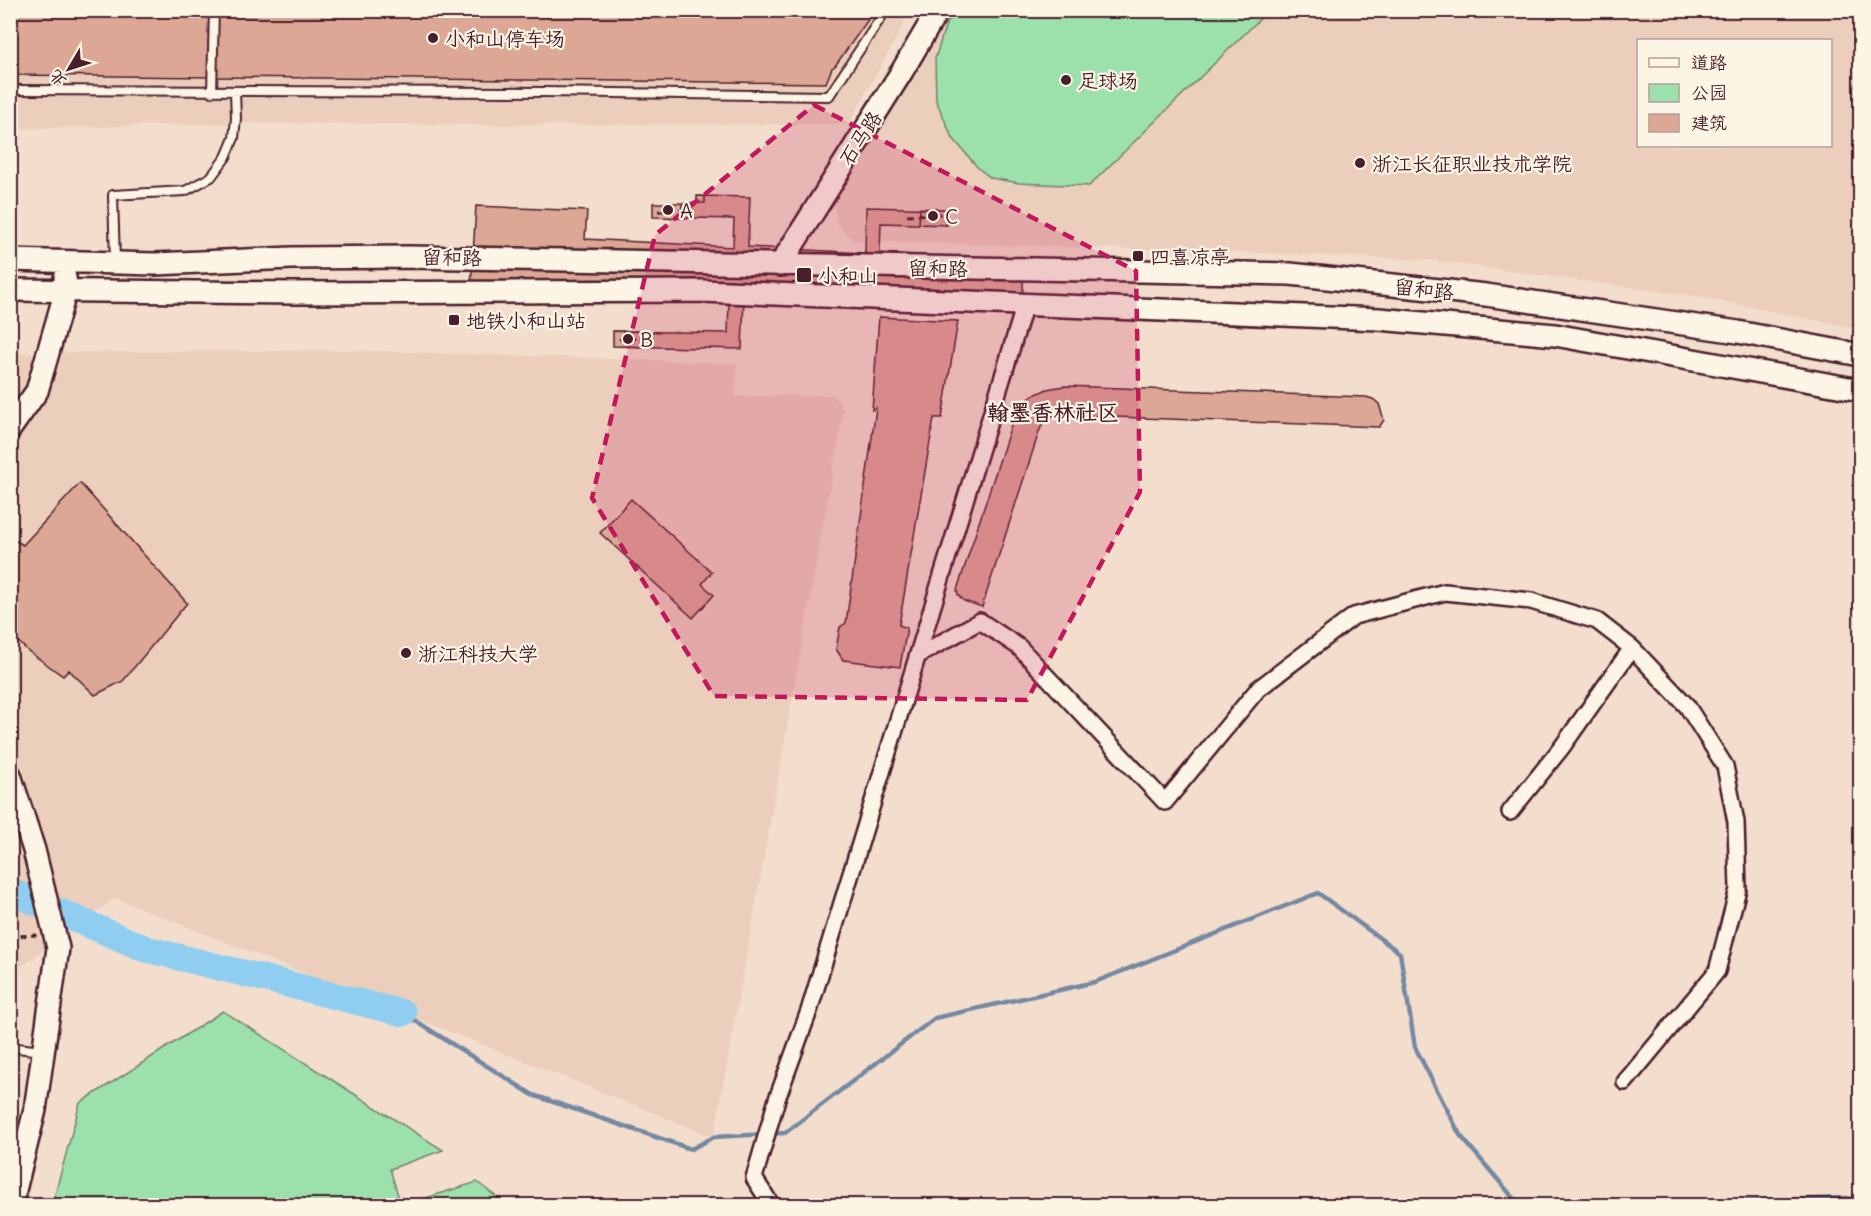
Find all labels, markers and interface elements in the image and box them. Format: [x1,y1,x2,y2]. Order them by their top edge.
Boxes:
place label: 小和山停车场 [445,26,565,51]
marker: 小和山停车场 [426,31,440,45]
north arrow [39,39,99,99]
legend [1637,39,1832,147]
text: 道路 [1691,51,1727,74]
text: 北 [45,66,70,91]
place label: 足球场 [1078,68,1138,93]
marker: 足球场 [1059,73,1073,87]
text: 公园 [1691,81,1727,104]
street label: 石马路 [833,105,887,170]
text: 建筑 [1691,111,1727,134]
place label: 浙江长征职业技术学院 [1372,151,1572,176]
marker: 浙江长征职业技术学院 [1353,156,1367,170]
place label: A [680,198,693,223]
marker: A [661,203,675,217]
place label: C [945,204,958,229]
marker: C [926,209,940,223]
street label: 留和路 [422,244,483,270]
place label: 四喜凉亭 [1150,244,1230,269]
marker: 四喜凉亭 [1131,249,1145,263]
street label: 留和路 [908,255,969,281]
place label: 小和山 [818,263,878,288]
marker: 小和山 [795,266,813,284]
street label: 留和路 [1393,273,1456,305]
place label: 地铁小和山站 [466,308,586,333]
marker: 地铁小和山站 [447,313,461,327]
place label: B [640,327,653,352]
marker: B [621,332,635,346]
district label: 翰墨香林社区 [987,398,1119,426]
place label: 浙江科技大学 [418,641,538,666]
marker: 浙江科技大学 [399,646,413,660]

